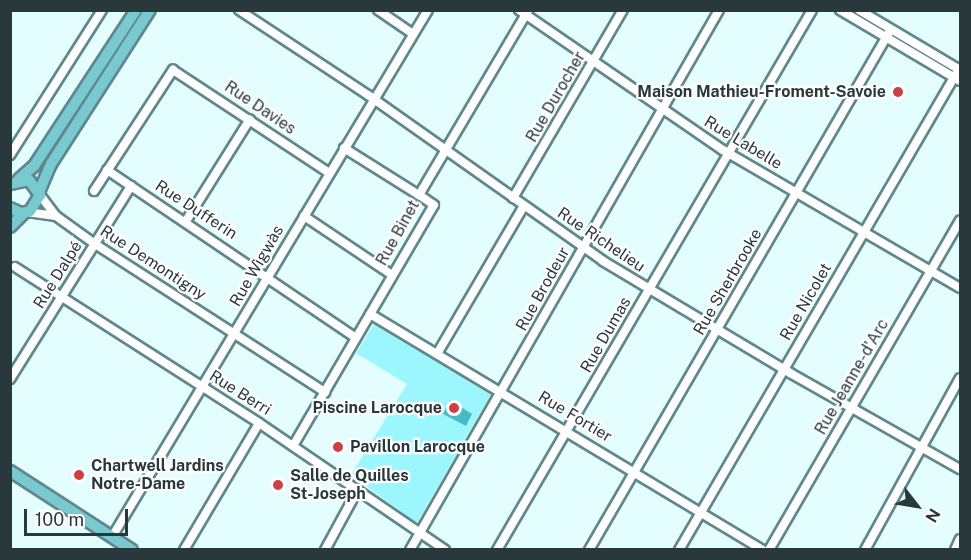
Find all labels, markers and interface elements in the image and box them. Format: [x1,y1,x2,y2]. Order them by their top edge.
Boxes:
street label: Rue Durocher [522,48,590,146]
street label: Rue Davies [221,77,299,139]
place label: Maison Mathieu-Froment-Savoie [637,82,886,102]
marker: Maison Mathieu-Froment-Savoie [891,85,905,99]
street label: Rue Labelle [701,112,785,174]
street label: Rue Dufferin [151,176,241,244]
street label: Rue Binet [372,197,424,269]
street label: Rue Richelieu [554,204,648,276]
street label: Rue Demontigny [96,222,210,304]
street label: Rue Wìgwàs [226,222,288,310]
street label: Rue Sherbrooke [690,225,766,339]
street label: Rue Dalpé [30,238,86,312]
street label: Rue Brodeur [512,244,574,334]
street label: Rue Nicolet [776,260,836,344]
street label: Rue Dumas [577,294,635,376]
street label: Rue Jeanne-d'Arc [811,316,893,438]
street label: Rue Berri [206,367,274,419]
street label: Rue Fortier [535,387,615,447]
place label: Piscine Larocque [312,398,442,418]
marker: Piscine Larocque [447,401,461,415]
place label: Pavillon Larocque [350,437,485,457]
marker: Pavillon Larocque [331,440,345,454]
place label: Chartwell Jardins Notre-Dame [91,456,224,494]
place label: Salle de Quilles St-Joseph [290,466,409,504]
marker: Chartwell Jardins Notre-Dame [72,468,86,482]
north arrow [887,476,947,536]
marker: Salle de Quilles St-Joseph [271,478,285,492]
scale bar [27,497,130,535]
text: N [921,505,944,526]
text: 100 m [35,509,84,530]

